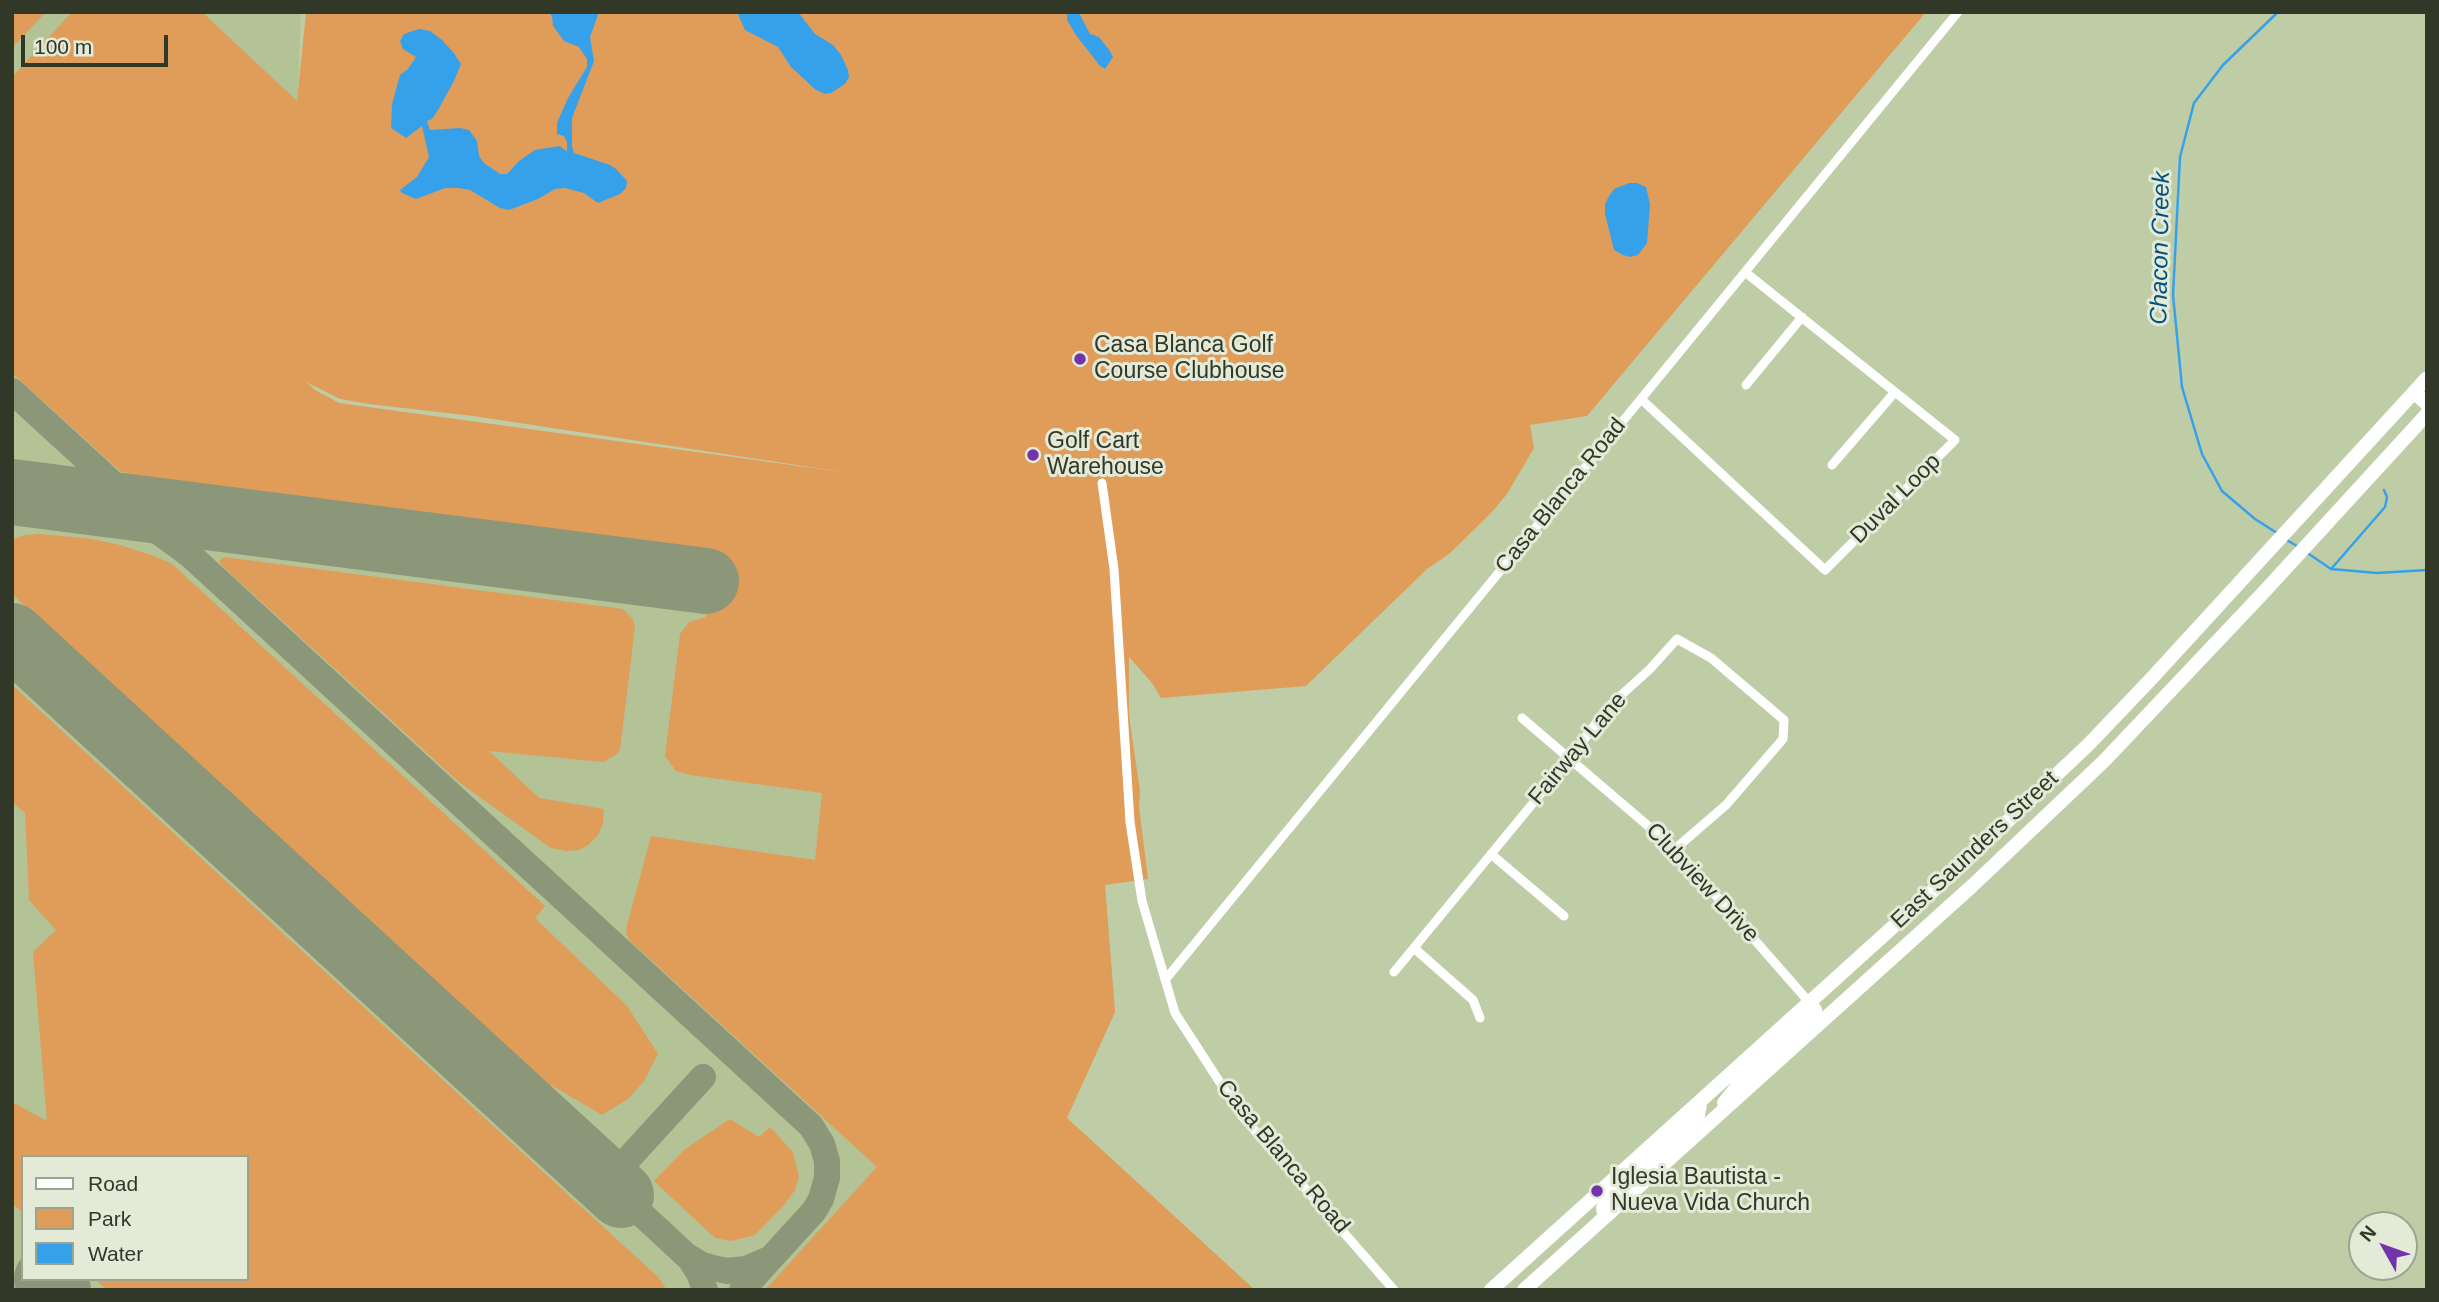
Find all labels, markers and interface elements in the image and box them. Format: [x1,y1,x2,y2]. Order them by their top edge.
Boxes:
scale bar [24,21,172,65]
text: 100 m [34,35,92,58]
water label: Chacon Creek [2145,171,2177,325]
place label: Casa Blanca Golf Course Clubhouse [1094,332,1285,386]
marker: Casa Blanca Golf Course Clubhouse [1072,351,1088,367]
street label: Casa Blanca Road [1490,413,1632,579]
place label: Golf Cart Warehouse [1047,428,1164,482]
marker: Golf Cart Warehouse [1025,447,1041,463]
street label: Duval Loop [1845,448,1947,550]
street label: Fairway Lane [1523,687,1633,811]
street label: East Saunders Street [1886,765,2064,935]
street label: Clubview Drive [1640,818,1764,948]
street label: Casa Blanca Road [1211,1075,1355,1239]
legend [21,1155,248,1281]
place label: Iglesia Bautista - Nueva Vida Church [1611,1164,1810,1218]
text: Road [88,1172,138,1195]
marker: Iglesia Bautista - Nueva Vida Church [1589,1183,1605,1199]
text: Park [88,1207,131,1230]
north arrow [2348,1211,2418,1281]
text: N [2356,1221,2381,1245]
text: Water [88,1242,143,1265]

